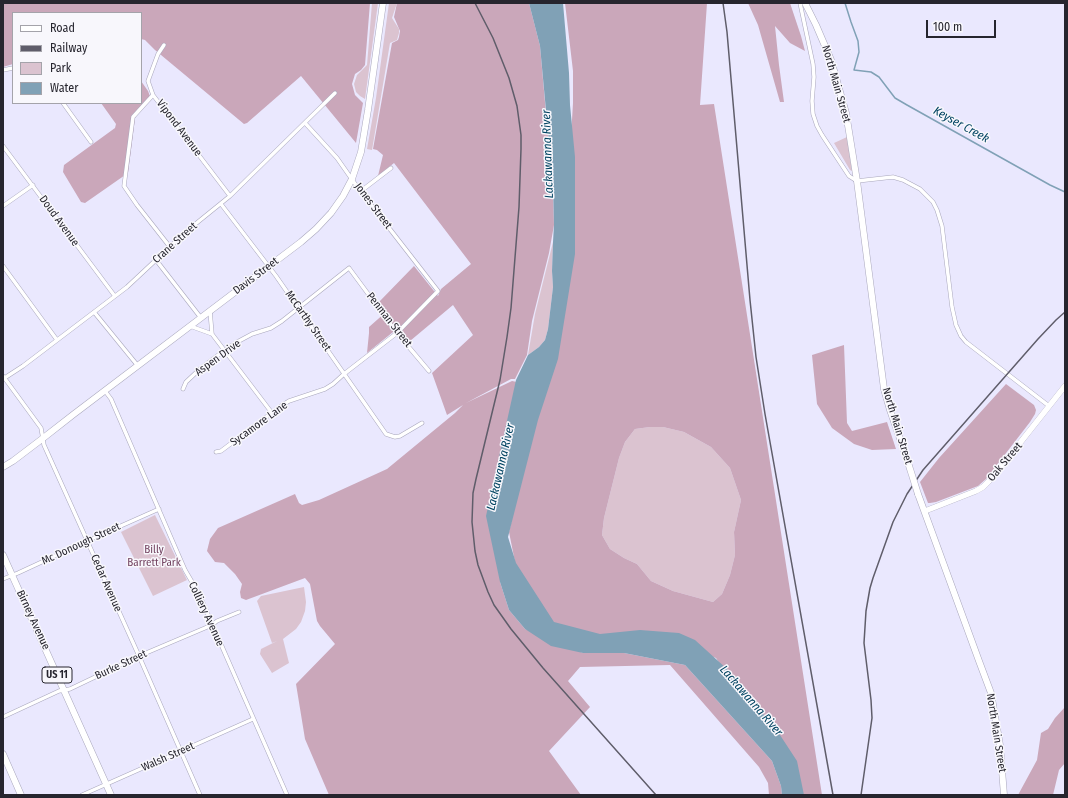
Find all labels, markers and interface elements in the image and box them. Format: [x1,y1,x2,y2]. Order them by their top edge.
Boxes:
legend [12,12,142,104]
scale bar [928,12,998,38]
text: 100 m [933,20,962,34]
text: Road [50,21,75,35]
text: Railway [50,41,87,55]
street label: North Main Street [819,44,853,124]
text: Park [50,61,71,75]
text: Water [50,81,78,95]
street label: Vipond Avenue [153,97,205,159]
water label: Keyser Creek [931,104,991,146]
water label: Lackawanna River [539,109,557,199]
street label: Jones Street [351,180,395,232]
street label: Doud Avenue [36,193,82,249]
street label: Crane Street [150,220,200,266]
street label: Davis Street [231,255,281,297]
street label: McCarthy Street [282,288,334,354]
street label: Penman Street [364,290,414,350]
street label: Aspen Drive [193,337,243,379]
street label: North Main Street [879,386,915,466]
street label: Sycamore Lane [228,399,290,449]
water label: Lackawanna River [484,422,518,512]
street label: Oak Street [985,440,1025,484]
street label: Mc Donough Street [40,520,122,568]
park label: Billy Barrett Park [127,543,181,569]
street label: Cedar Avenue [87,552,125,614]
street label: Colliery Avenue [185,580,227,648]
street label: Birney Avenue [13,588,53,652]
street label: Burke Street [93,647,149,683]
water label: Lackawanna River [716,663,786,739]
road number: US 11 [42,667,72,683]
street label: North Main Street [983,693,1009,773]
street label: Walsh Street [140,740,196,774]

